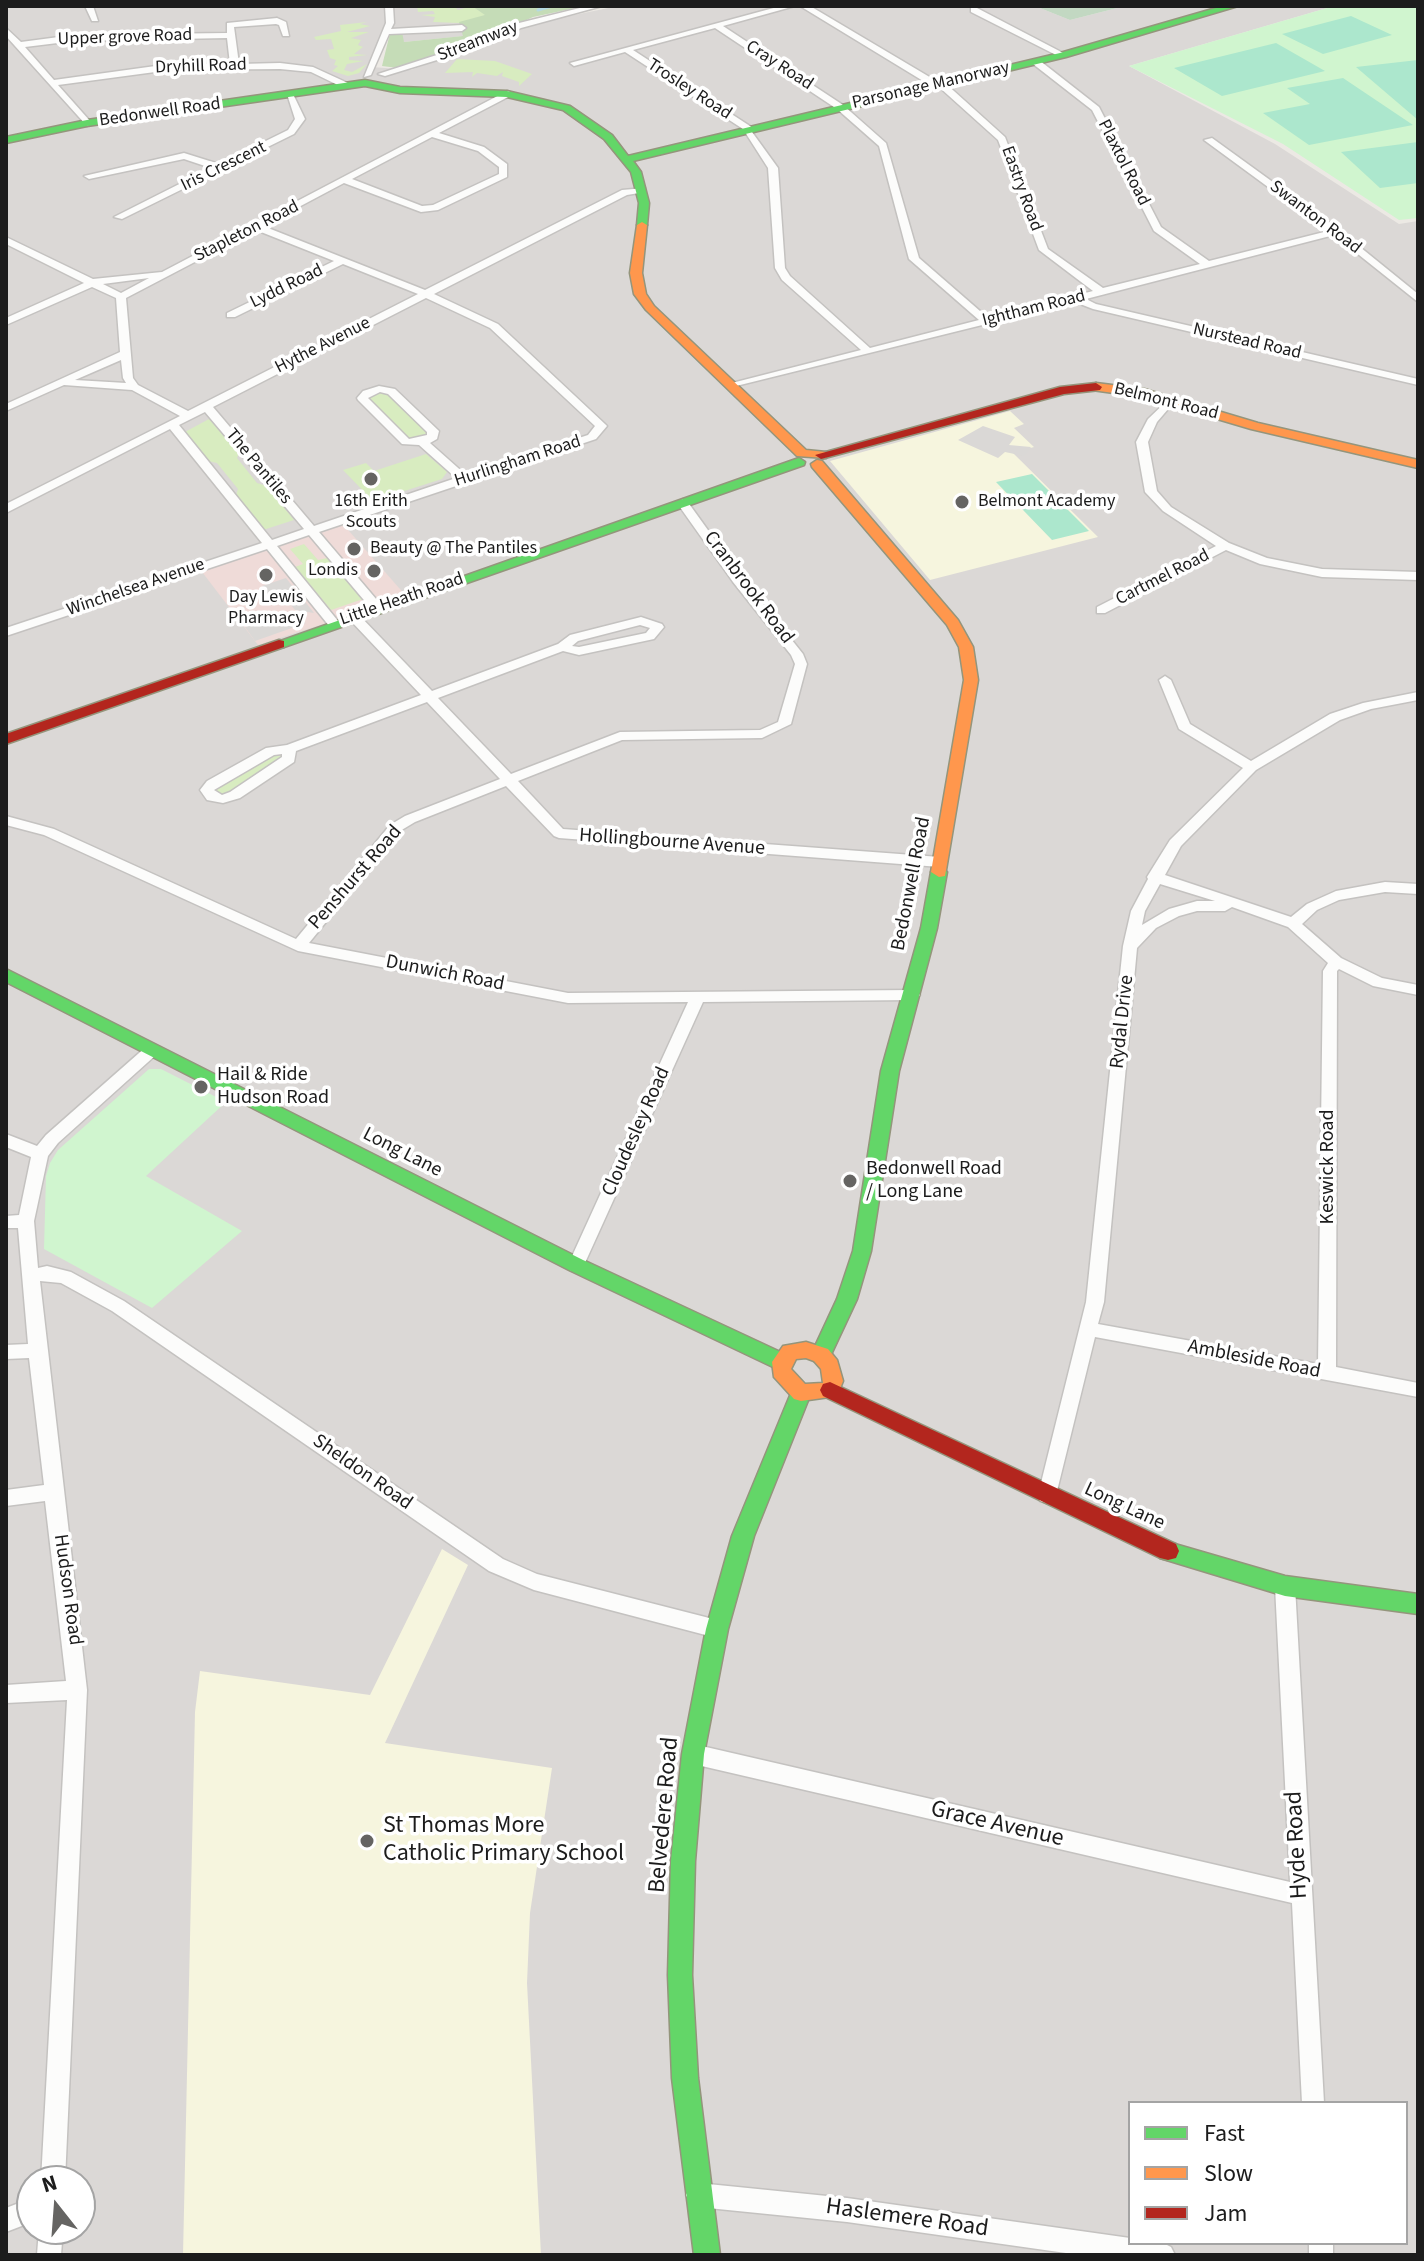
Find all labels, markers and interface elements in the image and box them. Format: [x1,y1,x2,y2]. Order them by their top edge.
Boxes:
street label: Streamway [435,17,521,67]
street label: Upper grove Road [57,25,193,51]
street label: Cray Road [741,36,817,96]
street label: Dryhill Road [155,55,247,79]
street label: Trosley Road [643,55,735,125]
street label: Parsonage Manorway [850,57,1012,115]
street label: Bedonwell Road [98,94,222,132]
street label: Plaxtol Road [1092,116,1154,210]
street label: Iris Crescent [178,137,270,197]
street label: Eastry Road [996,143,1046,235]
street label: Swanton Road [1265,177,1365,259]
street label: Stapleton Road [191,196,303,268]
street label: Lydd Road [247,260,327,314]
street label: Ightham Road [980,286,1088,332]
street label: Hythe Avenue [272,313,374,379]
street label: Nurstead Road [1191,319,1303,365]
street label: Belmont Road [1112,379,1220,425]
street label: The Pantiles [220,425,296,509]
street label: Hurlingham Road [452,431,584,493]
marker: 16th Erith Scouts [362,470,380,488]
place label: 16th Erith Scouts [334,491,408,534]
place label: Belmont Academy [978,491,1115,513]
marker: Belmont Academy [953,493,971,511]
street label: Cranbrook Road [698,527,798,649]
place label: Beauty @ The Pantiles [370,538,537,560]
marker: Beauty @ The Pantiles [345,540,363,558]
street label: Cartmel Road [1112,545,1214,611]
street label: Winchelsea Avenue [64,554,208,622]
place label: Londis [308,560,358,582]
marker: Londis [365,562,383,580]
marker: Day Lewis Pharmacy [257,566,275,584]
street label: Little Heath Road [337,569,467,631]
place label: Day Lewis Pharmacy [228,587,304,630]
street label: Bedonwell Road [887,815,937,953]
street label: Penshurst Road [304,821,408,935]
street label: Hollingbourne Avenue [578,825,766,861]
street label: Dunwich Road [384,951,506,997]
street label: Rydal Drive [1106,974,1140,1070]
place label: Hail & Ride Hudson Road [217,1064,329,1111]
street label: Cloudesley Road [598,1064,676,1200]
marker: Hail & Ride Hudson Road [192,1078,210,1096]
street label: Keswick Road [1317,1110,1341,1224]
street label: Long Lane [358,1123,446,1183]
place label: Bedonwell Road / Long Lane [866,1158,1002,1205]
marker: Bedonwell Road / Long Lane [841,1172,859,1190]
street label: Ambleside Road [1186,1335,1322,1385]
street label: Sheldon Road [307,1430,417,1516]
street label: Long Lane [1080,1478,1168,1536]
street label: Hudson Road [47,1533,87,1647]
street label: Belvedere Road [644,1736,686,1894]
street label: Hyde Road [1281,1790,1315,1900]
street label: Grace Avenue [928,1796,1066,1854]
place label: St Thomas More Catholic Primary School [383,1813,624,1869]
marker: St Thomas More Catholic Primary School [358,1832,376,1850]
legend [1128,2101,1408,2245]
text: Fast [1204,2116,1245,2151]
text: Slow [1204,2156,1253,2191]
north arrow [16,2165,96,2245]
text: N [38,2167,61,2201]
street label: Haslemere Road [824,2193,990,2245]
text: Jam [1204,2196,1248,2231]

